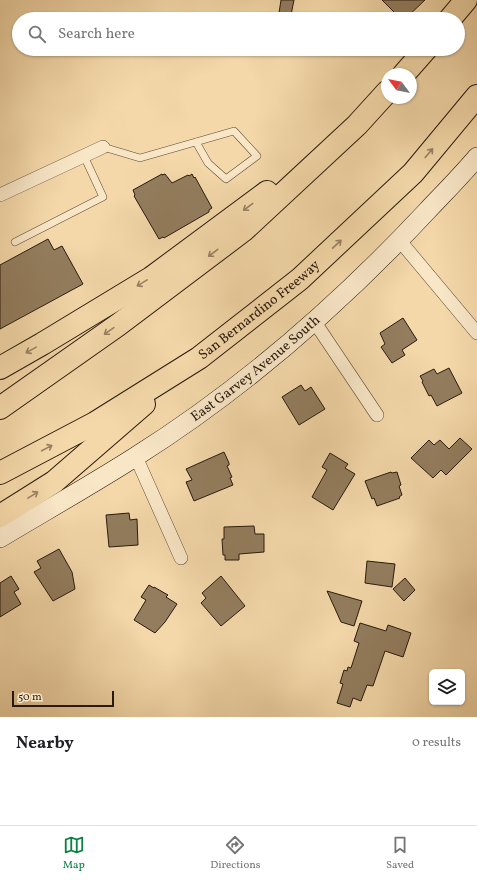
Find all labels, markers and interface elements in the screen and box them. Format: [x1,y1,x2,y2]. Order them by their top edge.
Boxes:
search box [12,12,465,56]
icon: search [26,23,48,45]
text: Search here [58,24,135,45]
north arrow [381,68,417,104]
one-way arrow [425,148,434,158]
one-way arrow [242,202,253,211]
one-way arrow [332,240,342,249]
one-way arrow [208,249,219,257]
street label: San Bernardino Freeway [195,255,324,364]
one-way arrow [137,279,148,287]
street label: East Garvey Avenue South [187,311,324,426]
one-way arrow [104,327,115,335]
one-way arrow [25,347,37,355]
one-way arrow [41,444,53,451]
one-way arrow [27,491,38,499]
map controls [429,669,465,705]
button: layers [429,669,465,705]
scale bar [12,689,114,708]
text: 50 m [18,690,42,705]
text: Nearby [16,732,74,755]
text: 0 results [412,734,461,752]
tab: Map [63,834,85,873]
tab: Directions [210,834,261,873]
tab: Saved [386,834,414,873]

